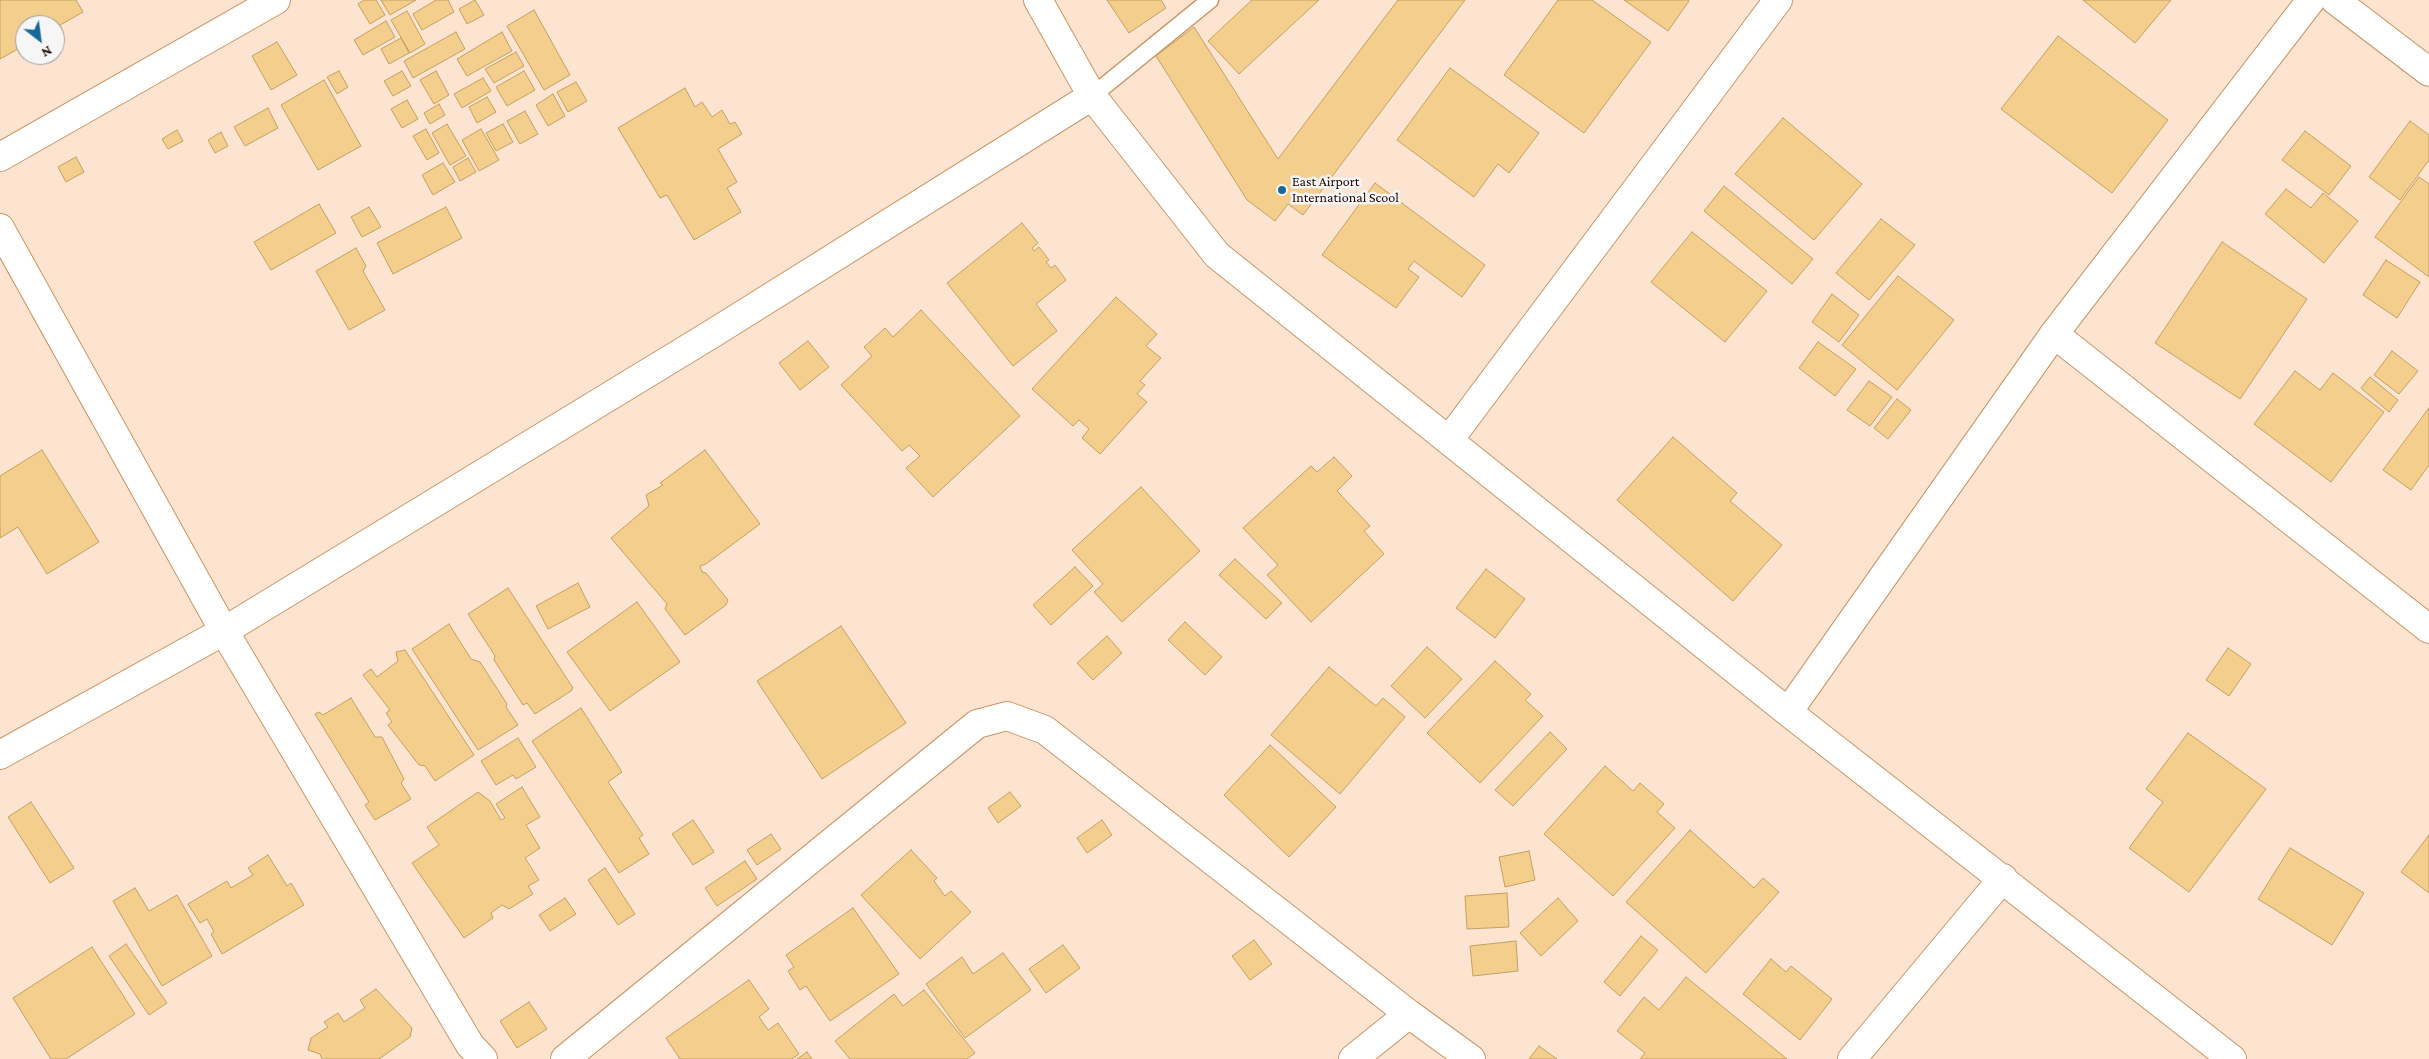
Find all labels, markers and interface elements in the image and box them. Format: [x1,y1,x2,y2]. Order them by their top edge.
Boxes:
north arrow [15,15,65,65]
text: N [39,43,55,61]
place label: East Airport International Scool [1292,174,1399,206]
marker: East Airport International Scool [1276,184,1288,196]

